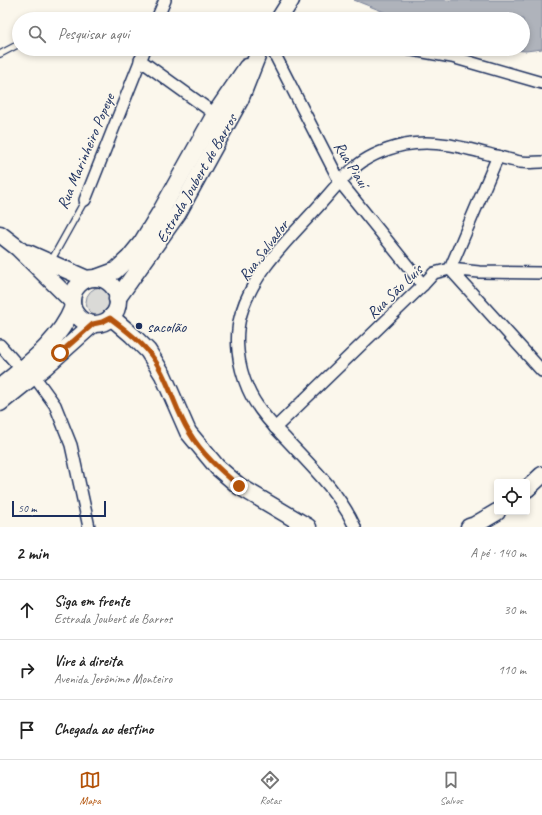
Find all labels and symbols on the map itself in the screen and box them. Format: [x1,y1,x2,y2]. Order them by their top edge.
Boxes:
street label: Rua Marinheiro Popeye [53,89,120,212]
street label: Estrada Joubert de Barros [152,109,243,246]
street label: Rua Piauí [329,138,375,194]
street label: Rua Salvador [234,214,295,285]
street label: Rua São Luís [363,259,428,323]
place label: sacolão [147,317,187,337]
marker: sacolão [134,321,144,331]
route start [51,344,69,362]
route end [230,477,248,495]
scale bar [12,499,106,518]

